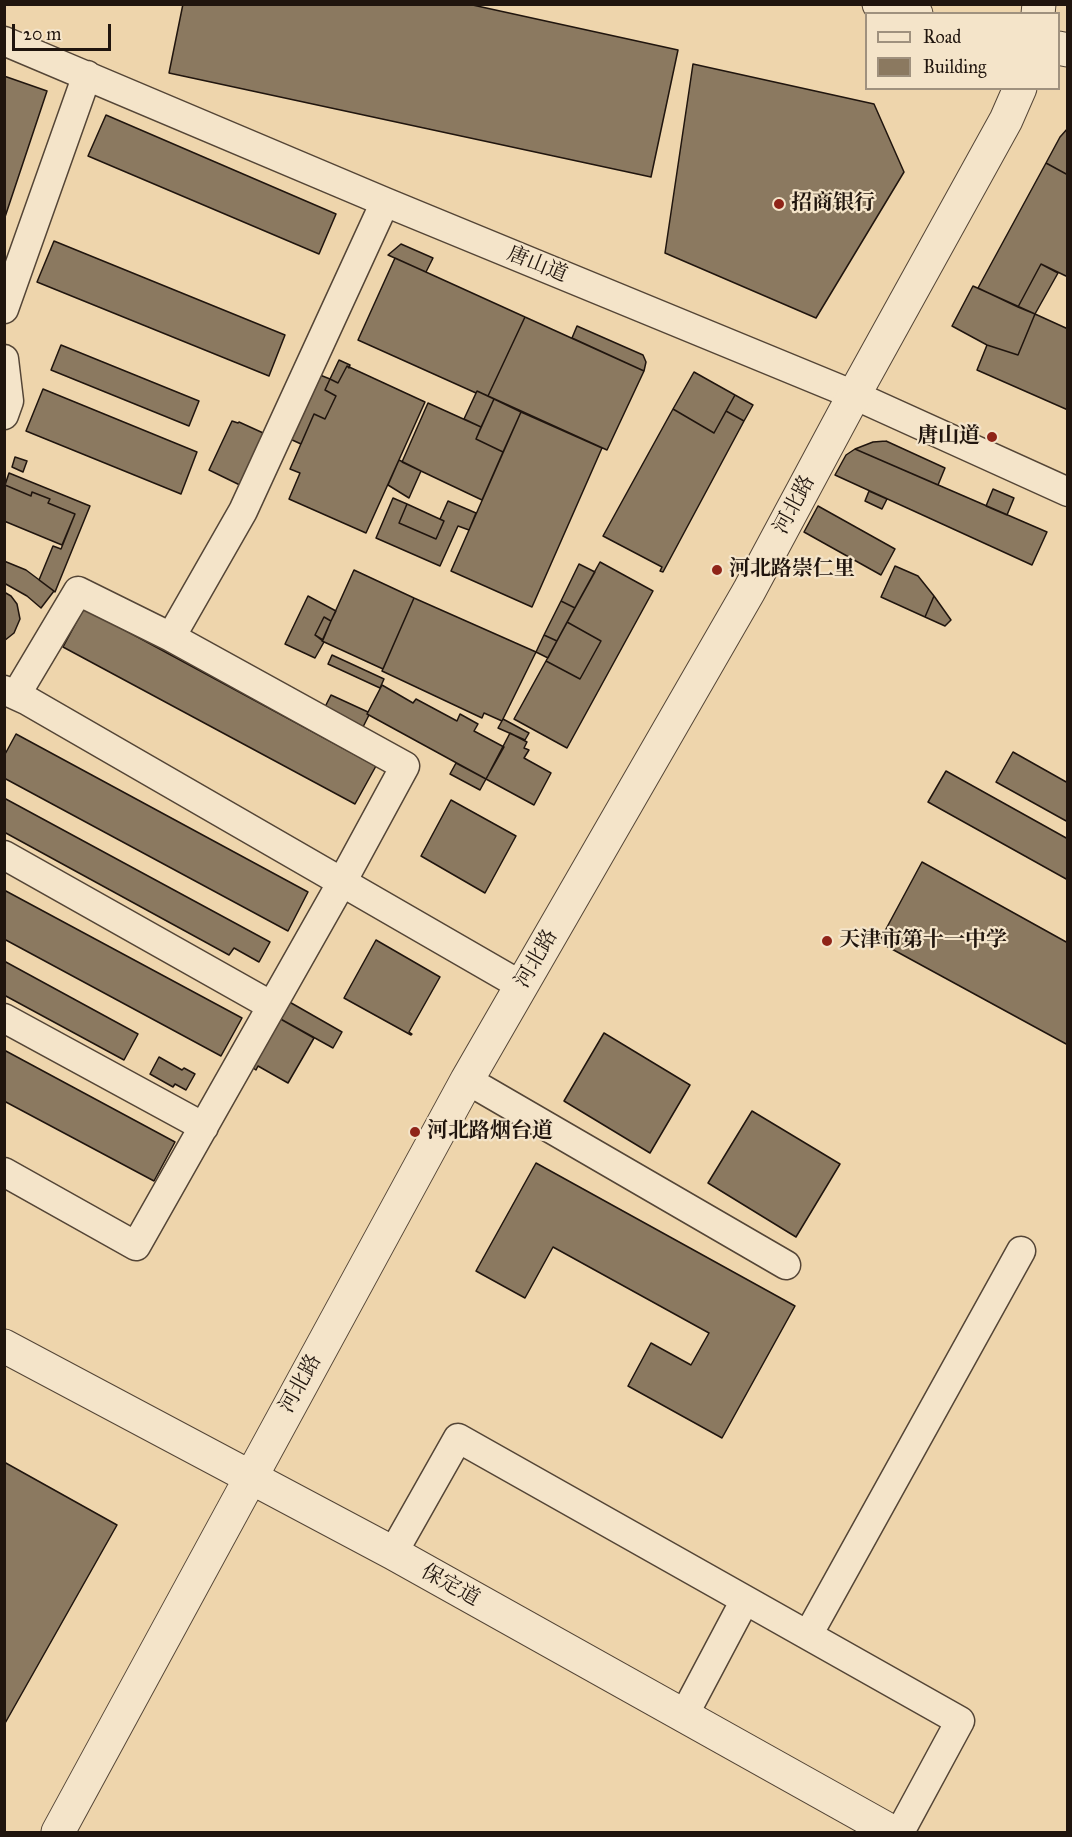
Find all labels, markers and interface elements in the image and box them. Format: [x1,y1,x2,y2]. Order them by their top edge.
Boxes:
scale bar [15,12,114,50]
legend [865,12,1060,90]
text: 20 m [23,23,61,45]
text: Road [923,26,961,48]
text: Building [923,56,986,78]
place label: 招商银行 [791,191,875,217]
marker: 招商银行 [772,197,786,211]
street label: 唐山道 [503,242,571,288]
place label: 唐山道 [917,424,980,450]
marker: 唐山道 [985,430,999,444]
street label: 河北路 [769,471,821,539]
place label: 河北路崇仁里 [729,557,855,583]
marker: 河北路崇仁里 [710,563,724,577]
street label: 河北路 [510,925,564,993]
place label: 天津市第十一中学 [839,928,1007,954]
marker: 天津市第十一中学 [820,934,834,948]
place label: 河北路烟台道 [427,1119,553,1145]
marker: 河北路烟台道 [408,1125,422,1139]
street label: 河北路 [275,1350,327,1418]
street label: 保定道 [416,1560,484,1612]

